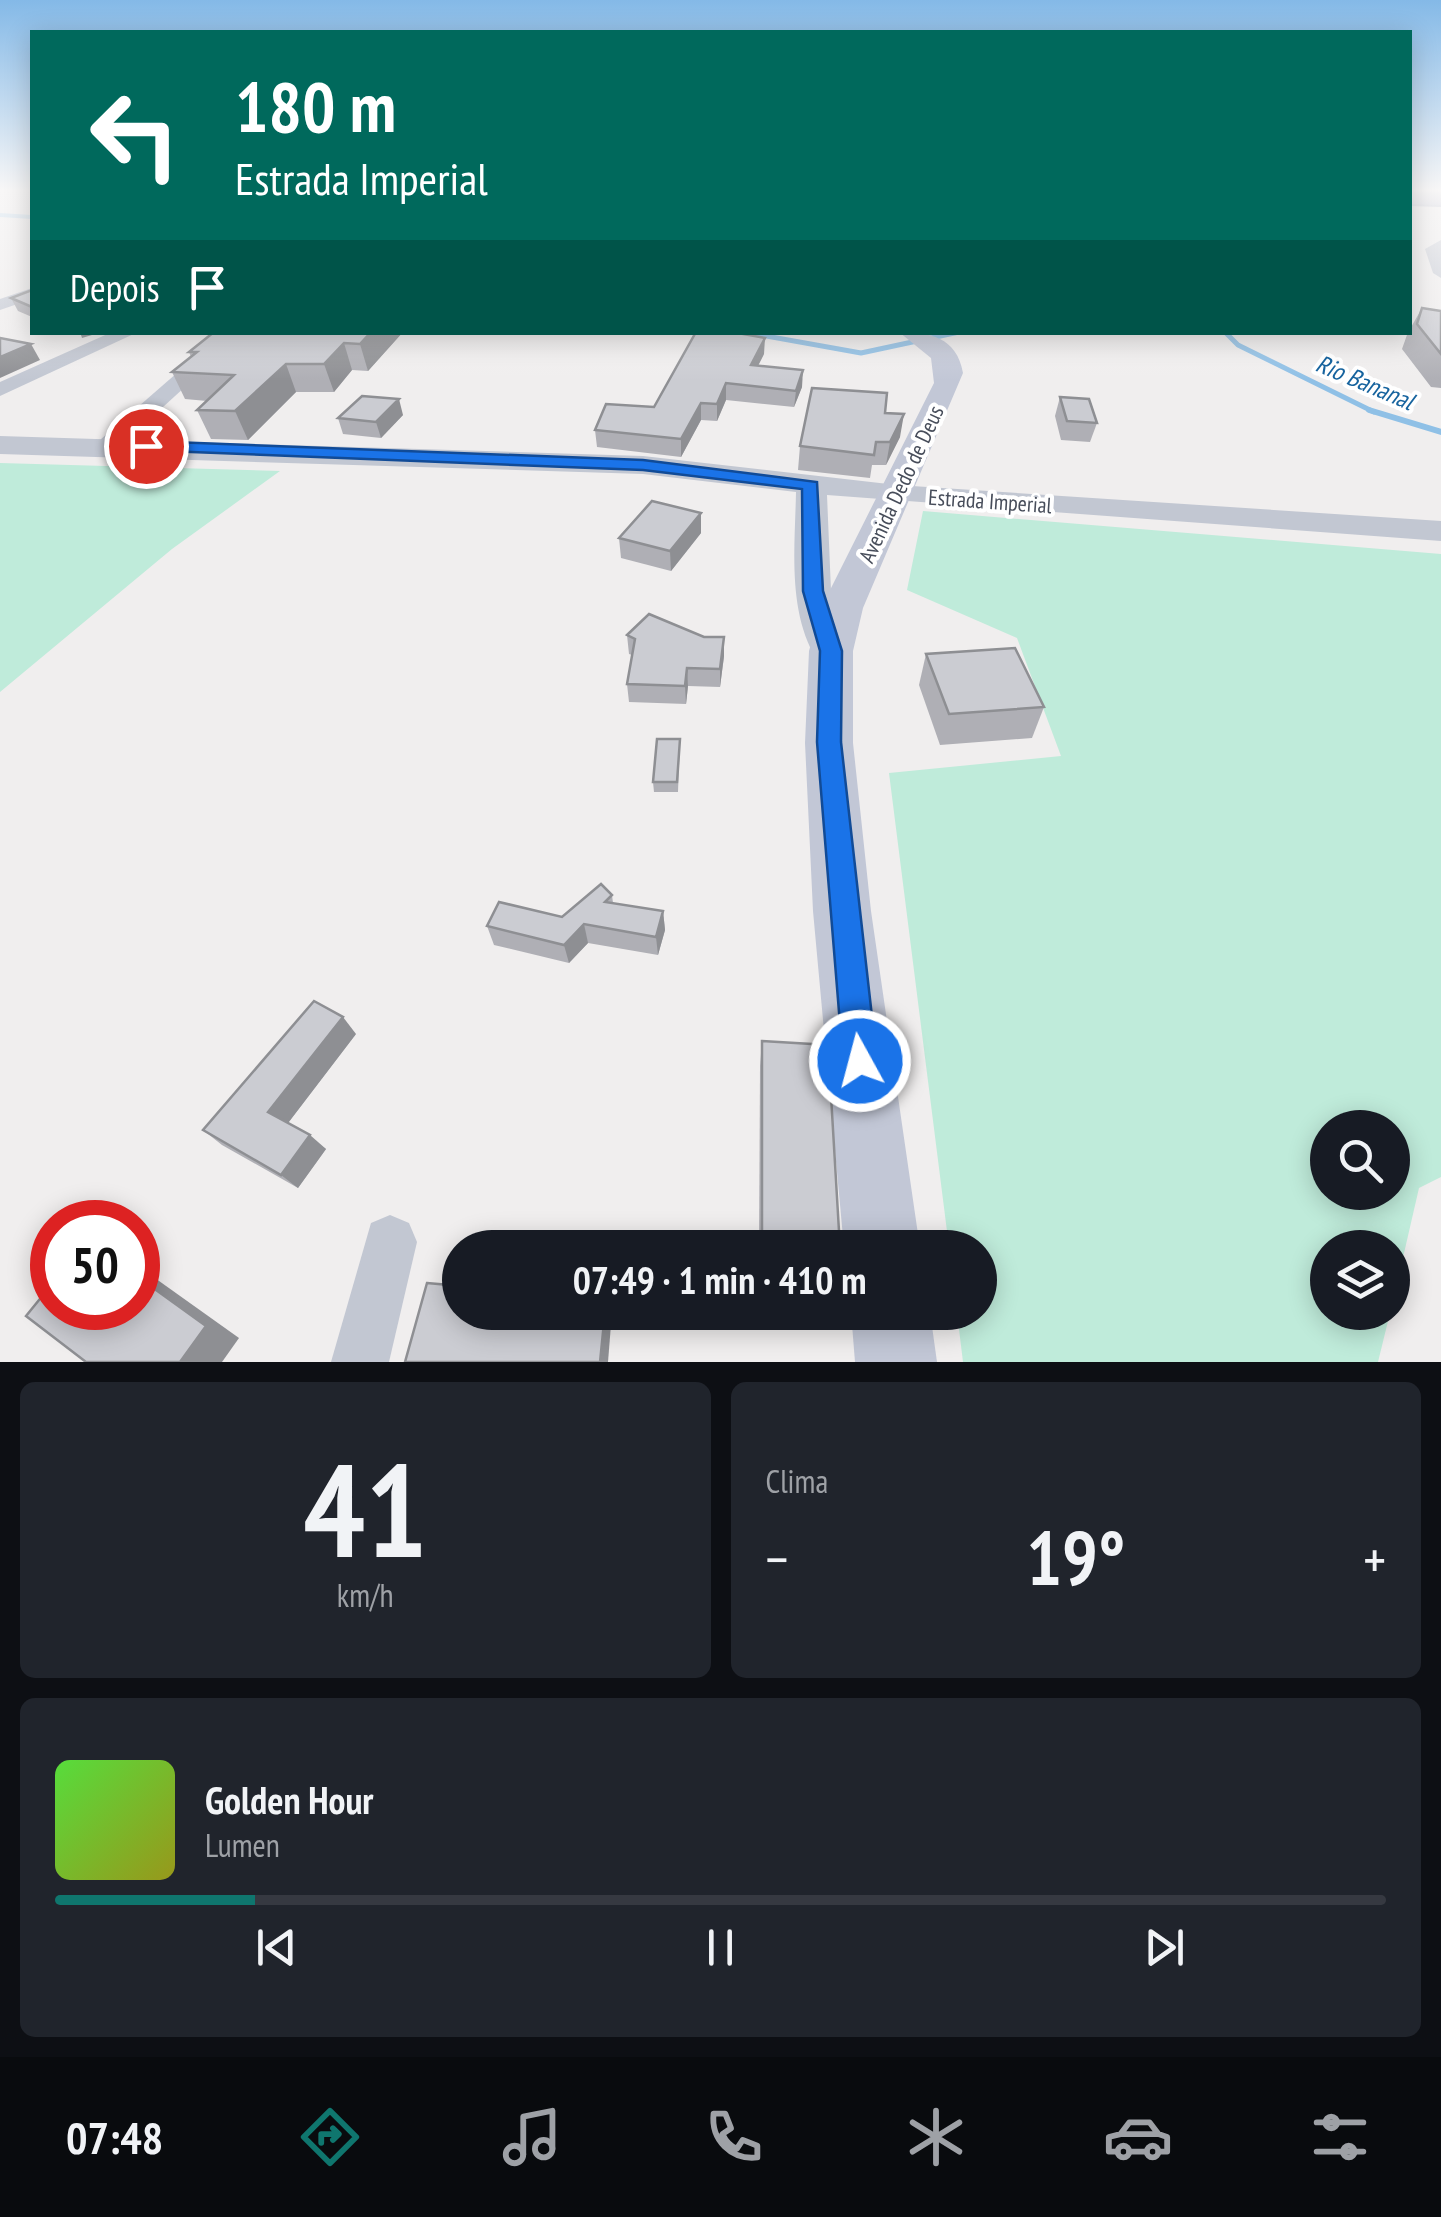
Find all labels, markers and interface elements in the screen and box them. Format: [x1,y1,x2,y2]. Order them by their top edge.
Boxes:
text: 180 m [235,61,396,151]
icon: left [70,70,200,200]
text: Estrada Imperial [235,149,488,207]
icon: arrive [180,260,235,315]
text: Depois [70,263,160,312]
water label: Rio Bananal [1311,347,1421,418]
street label: Avenida Dedo de Deus [852,401,950,567]
pin [104,404,189,489]
icon: arrive [119,419,174,474]
street label: Estrada Imperial [927,483,1053,519]
position arrow [808,1009,912,1113]
map controls [1310,1110,1410,1330]
button: search [1310,1110,1410,1210]
speed limit sign: 50 [30,1200,160,1330]
button: layers [1310,1230,1410,1330]
text: 07:49 · 1 min · 410 m [573,1255,866,1304]
text: 41 [303,1425,427,1593]
text: Clima [766,1460,828,1502]
text: 19° [1026,1509,1125,1606]
text: − [766,1523,788,1594]
text: + [1363,1523,1386,1594]
text: km/h [337,1574,394,1616]
text: Golden Hour [205,1775,374,1824]
text: Lumen [205,1824,280,1866]
icon: previous [249,1920,304,1975]
icon: pause [693,1920,748,1975]
icon: next [1137,1920,1192,1975]
icon: directions [295,2102,365,2172]
icon: music [497,2102,567,2172]
icon: phone [699,2102,769,2172]
icon: climate [901,2102,971,2172]
icon: car [1103,2102,1173,2172]
icon: filters [1305,2102,1375,2172]
text: 07:48 [66,2108,163,2166]

